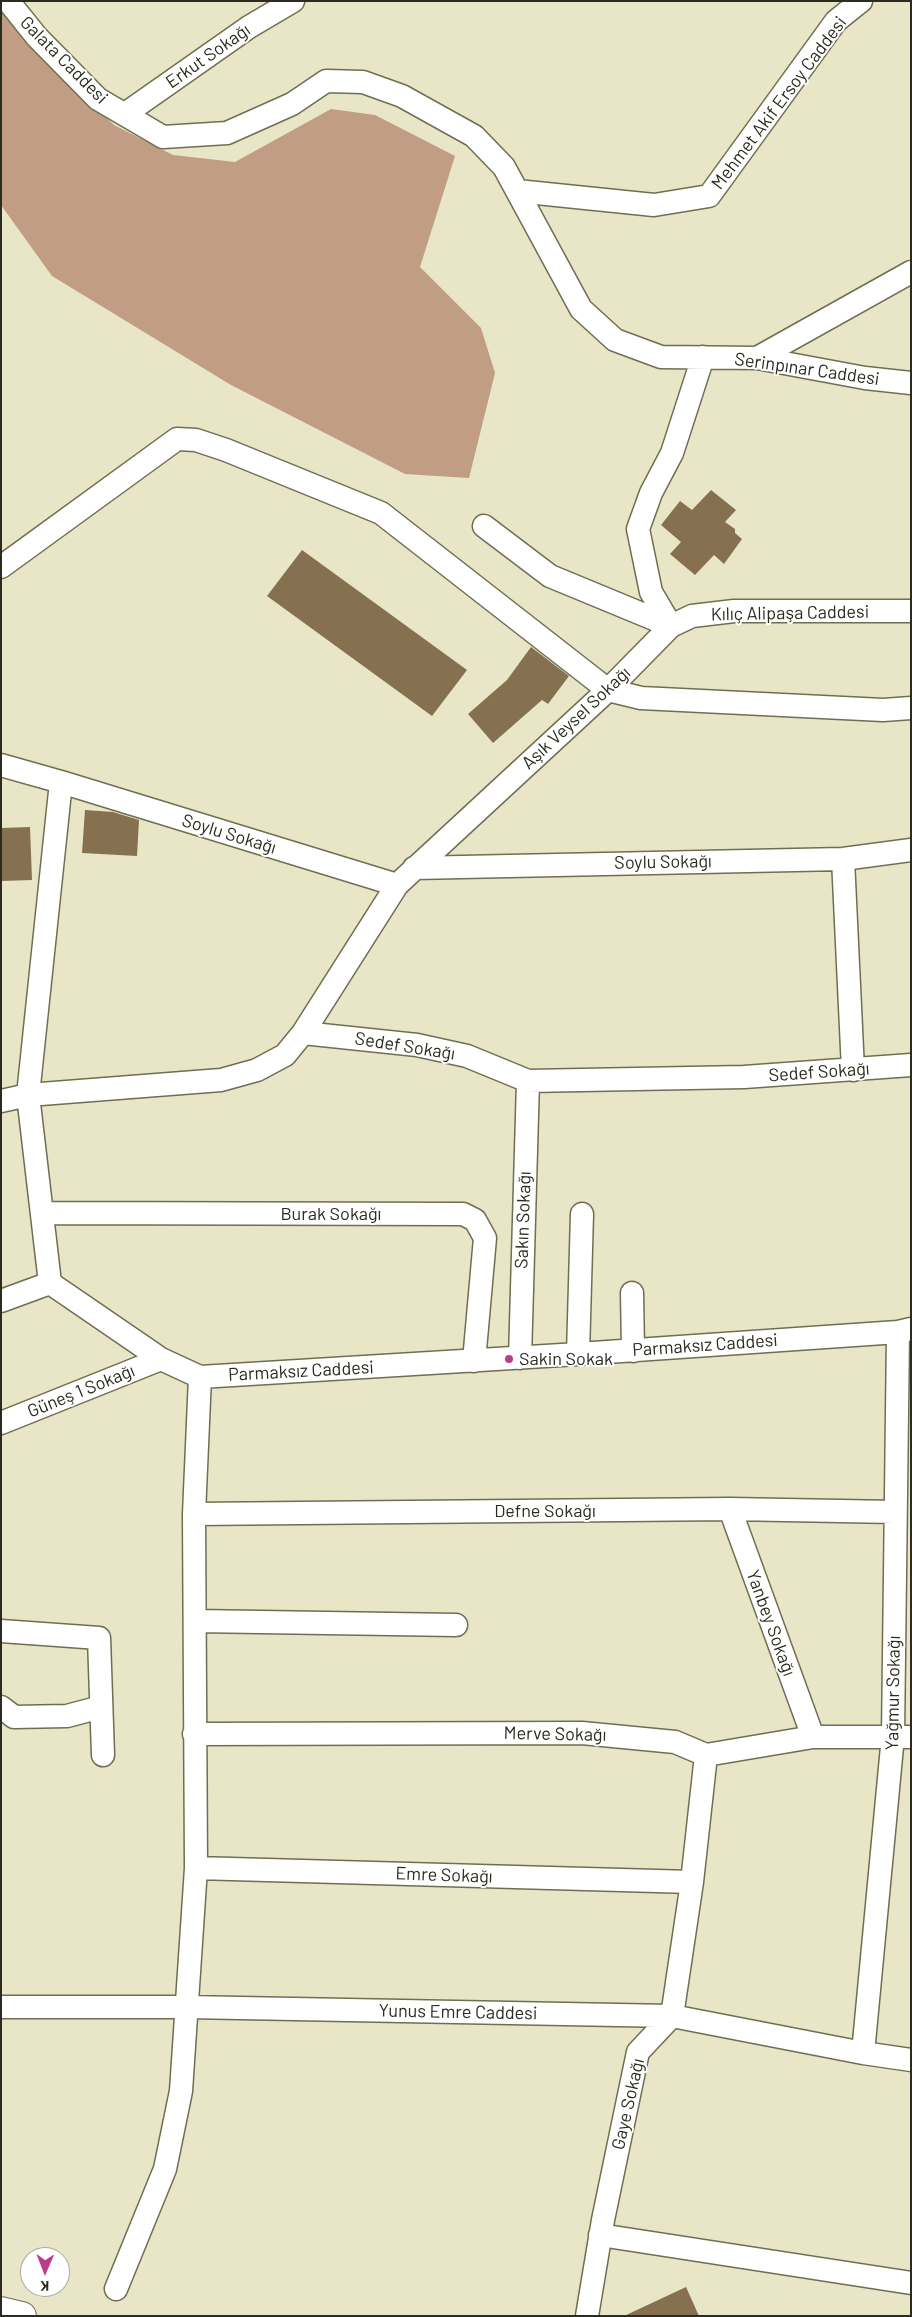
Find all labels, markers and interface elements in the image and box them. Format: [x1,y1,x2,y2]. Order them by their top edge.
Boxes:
street label: Galata Caddesi [16,12,112,108]
street label: Mehmet Akif Ersoy Caddesi [707,12,851,194]
street label: Erkut Sokağı [162,19,254,93]
street label: Serinpınar Caddesi [733,348,881,390]
street label: Kılıç Alipaşa Caddesi [711,601,869,625]
street label: Aşık Veysel Sokağı [517,662,635,774]
street label: Soylu Sokağı [179,809,279,859]
street label: Soylu Sokağı [614,850,712,874]
street label: Sedef Sokağı [353,1027,457,1065]
street label: Sedef Sokağı [768,1058,870,1086]
street label: Sakın Sokağı [511,1171,535,1269]
street label: Burak Sokağı [281,1203,381,1225]
street label: Parmaksız Caddesi [632,1329,778,1361]
place label: Sakin Sokak [519,1348,613,1370]
marker: Sakin Sokak [503,1353,515,1365]
street label: Parmaksız Caddesi [228,1356,374,1386]
street label: Güneş 1 Sokağı [24,1360,138,1422]
street label: Defne Sokağı [494,1500,596,1522]
street label: Yanbey Sokağı [742,1567,800,1679]
street label: Yağmur Sokağı [881,1635,905,1751]
street label: Merve Sokağı [503,1722,607,1746]
street label: Emre Sokağı [395,1863,493,1887]
street label: Yunus Emre Caddesi [378,2000,538,2024]
street label: Gaye Sokağı [607,2056,649,2152]
north arrow [20,2247,70,2297]
text: K [40,2278,49,2295]

